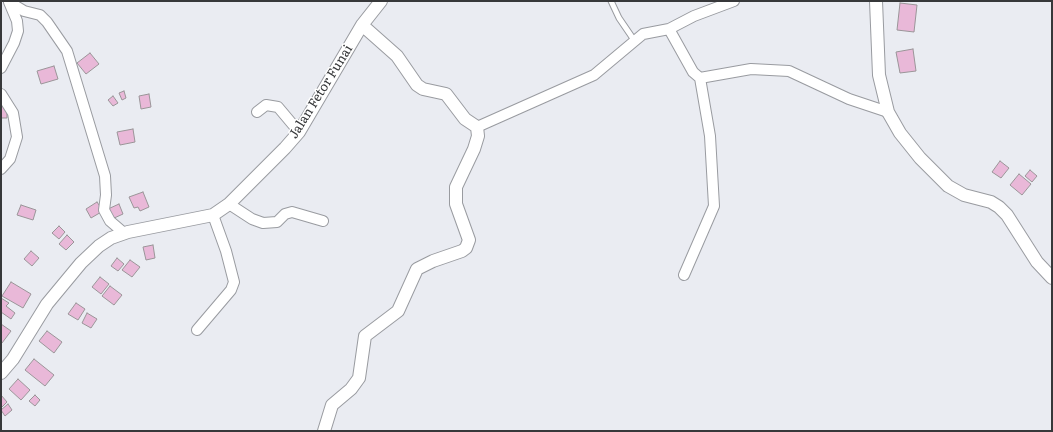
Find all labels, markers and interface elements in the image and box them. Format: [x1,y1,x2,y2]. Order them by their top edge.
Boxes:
street label: Jalan Fetor Funai [286,42,356,142]

